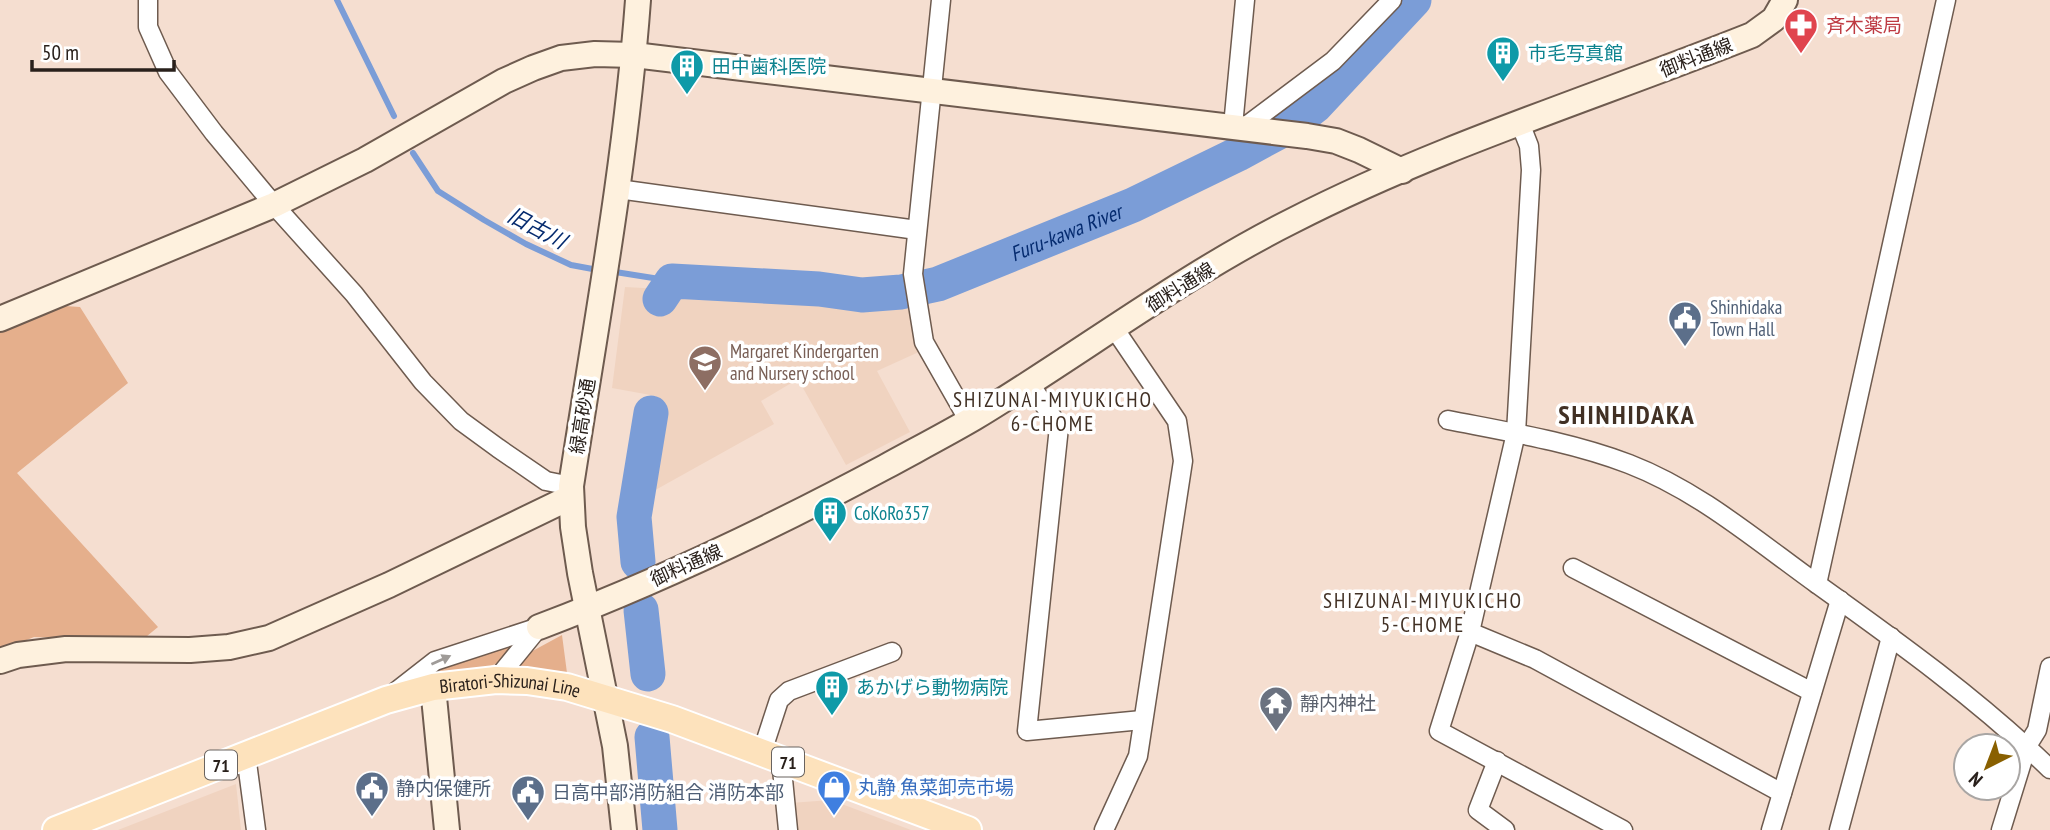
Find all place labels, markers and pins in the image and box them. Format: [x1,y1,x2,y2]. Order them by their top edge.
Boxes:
pharmacy icon: 斉木薬局 [1782,6,1820,55]
place label: 斉木薬局 [1826,13,1902,37]
building icon: 市毛写真館 [1484,34,1522,83]
place label: 市毛写真館 [1528,41,1623,65]
building icon: 田中歯科医院 [668,47,706,96]
place label: 田中歯科医院 [712,54,826,78]
place label: Shinhidaka Town Hall [1710,295,1782,341]
public building icon: Shinhidaka Town Hall [1666,299,1704,348]
place label: Margaret Kindergarten and Nursery school [730,339,879,385]
school or university icon: Margaret Kindergarten and Nursery school [686,343,724,392]
building icon: CoKoRo357 [811,494,849,543]
place label: CoKoRo357 [854,501,929,525]
building icon: あかげら動物病院 [813,668,851,717]
place label: あかげら動物病院 [856,675,1008,699]
temple icon: 靜内神社 [1257,684,1295,733]
place label: 靜内神社 [1300,691,1376,715]
shop icon: 丸静 魚菜卸売市場 [815,768,853,817]
public building icon: 静内保健所 [353,769,391,818]
public building icon: 日高中部消防組合 消防本部 [509,773,547,822]
place label: 丸静 魚菜卸売市場 [858,775,1014,799]
place label: 静内保健所 [396,776,491,800]
place label: 日高中部消防組合 消防本部 [552,780,784,804]

